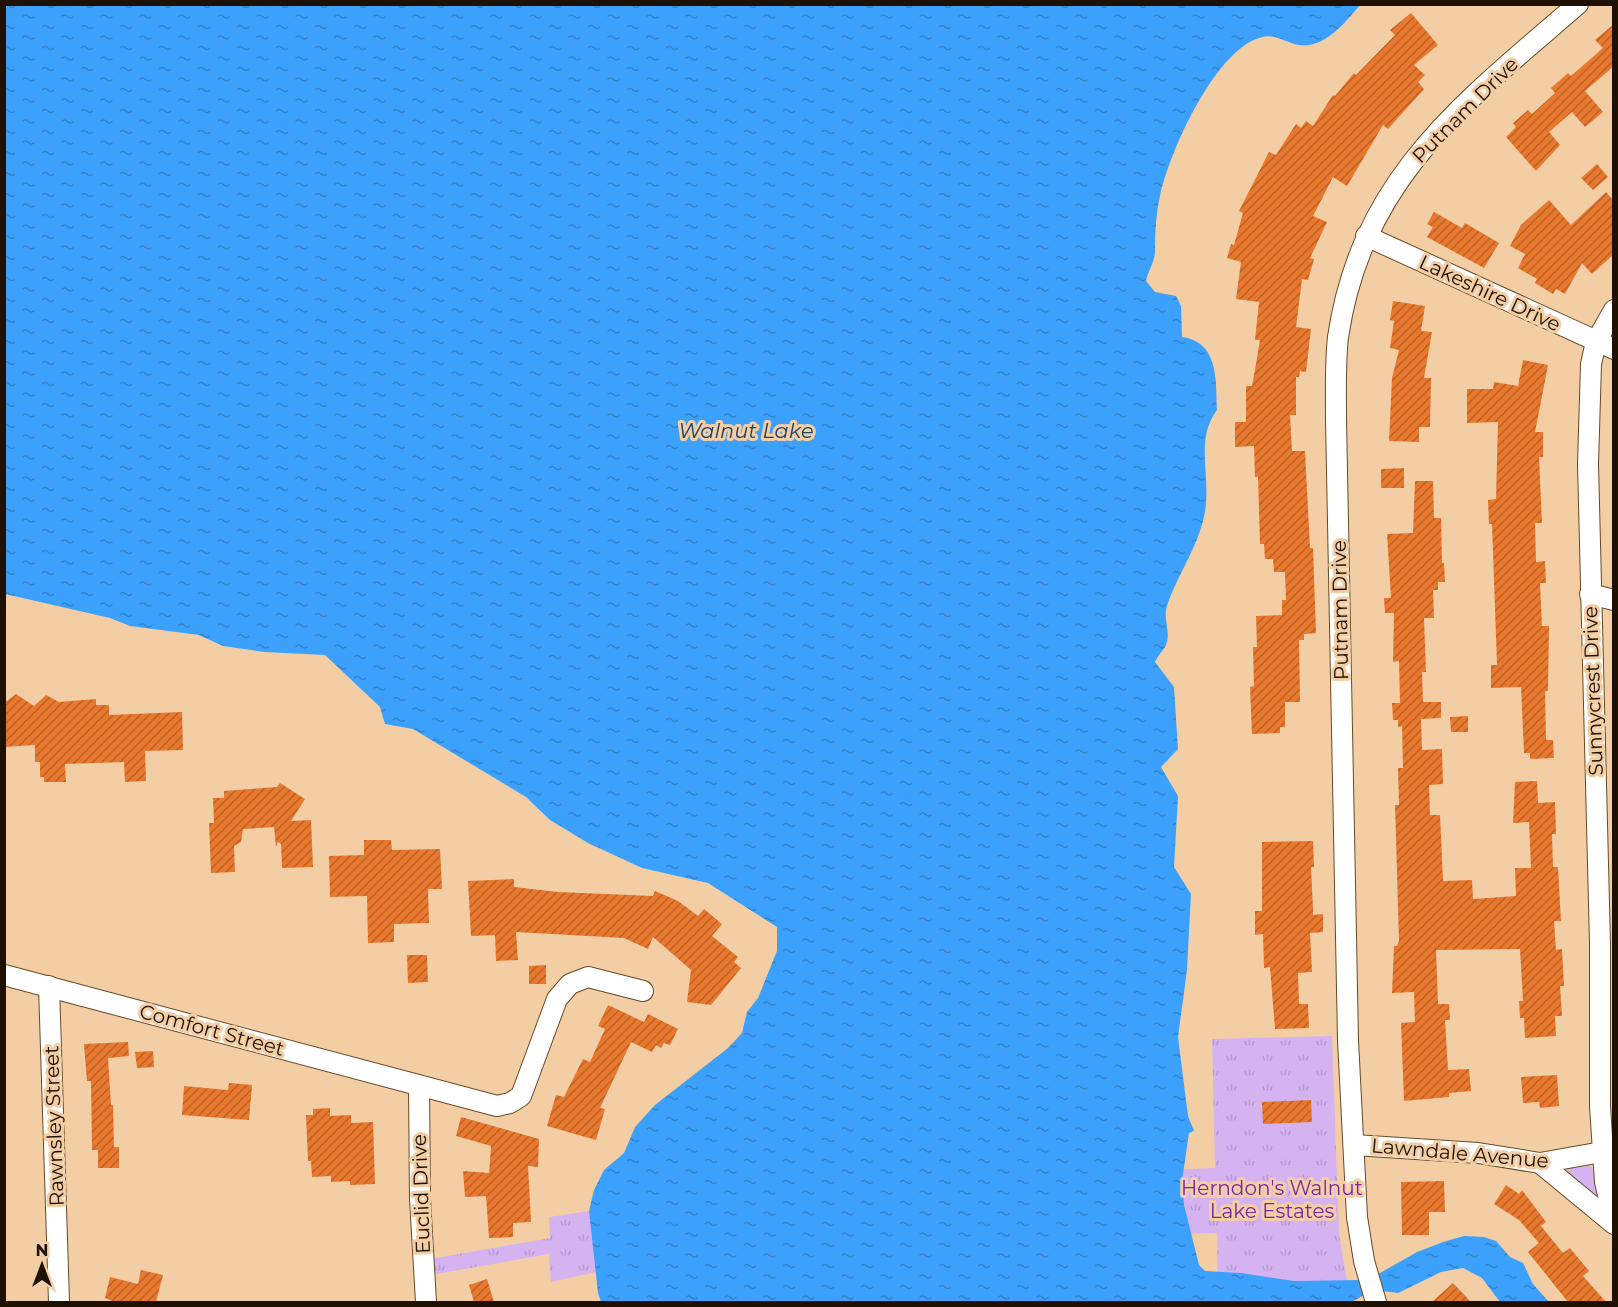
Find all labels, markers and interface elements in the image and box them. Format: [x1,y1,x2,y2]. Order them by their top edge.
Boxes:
street label: Putnam Drive [1407,52,1523,168]
street label: Lakeshire Drive [1415,250,1565,336]
water label: Walnut Lake [678,418,814,443]
street label: Putnam Drive [1327,540,1353,680]
street label: Sunnycrest Drive [1578,606,1608,776]
street label: Comfort Street [137,999,287,1061]
street label: Rawnsley Street [39,1045,69,1207]
street label: Lawndale Avenue [1370,1133,1550,1173]
street label: Euclid Drive [407,1134,435,1254]
park label: Herndon's Walnut Lake Estates [1181,1176,1363,1223]
north arrow [12,1235,72,1295]
text: N [36,1241,48,1260]

